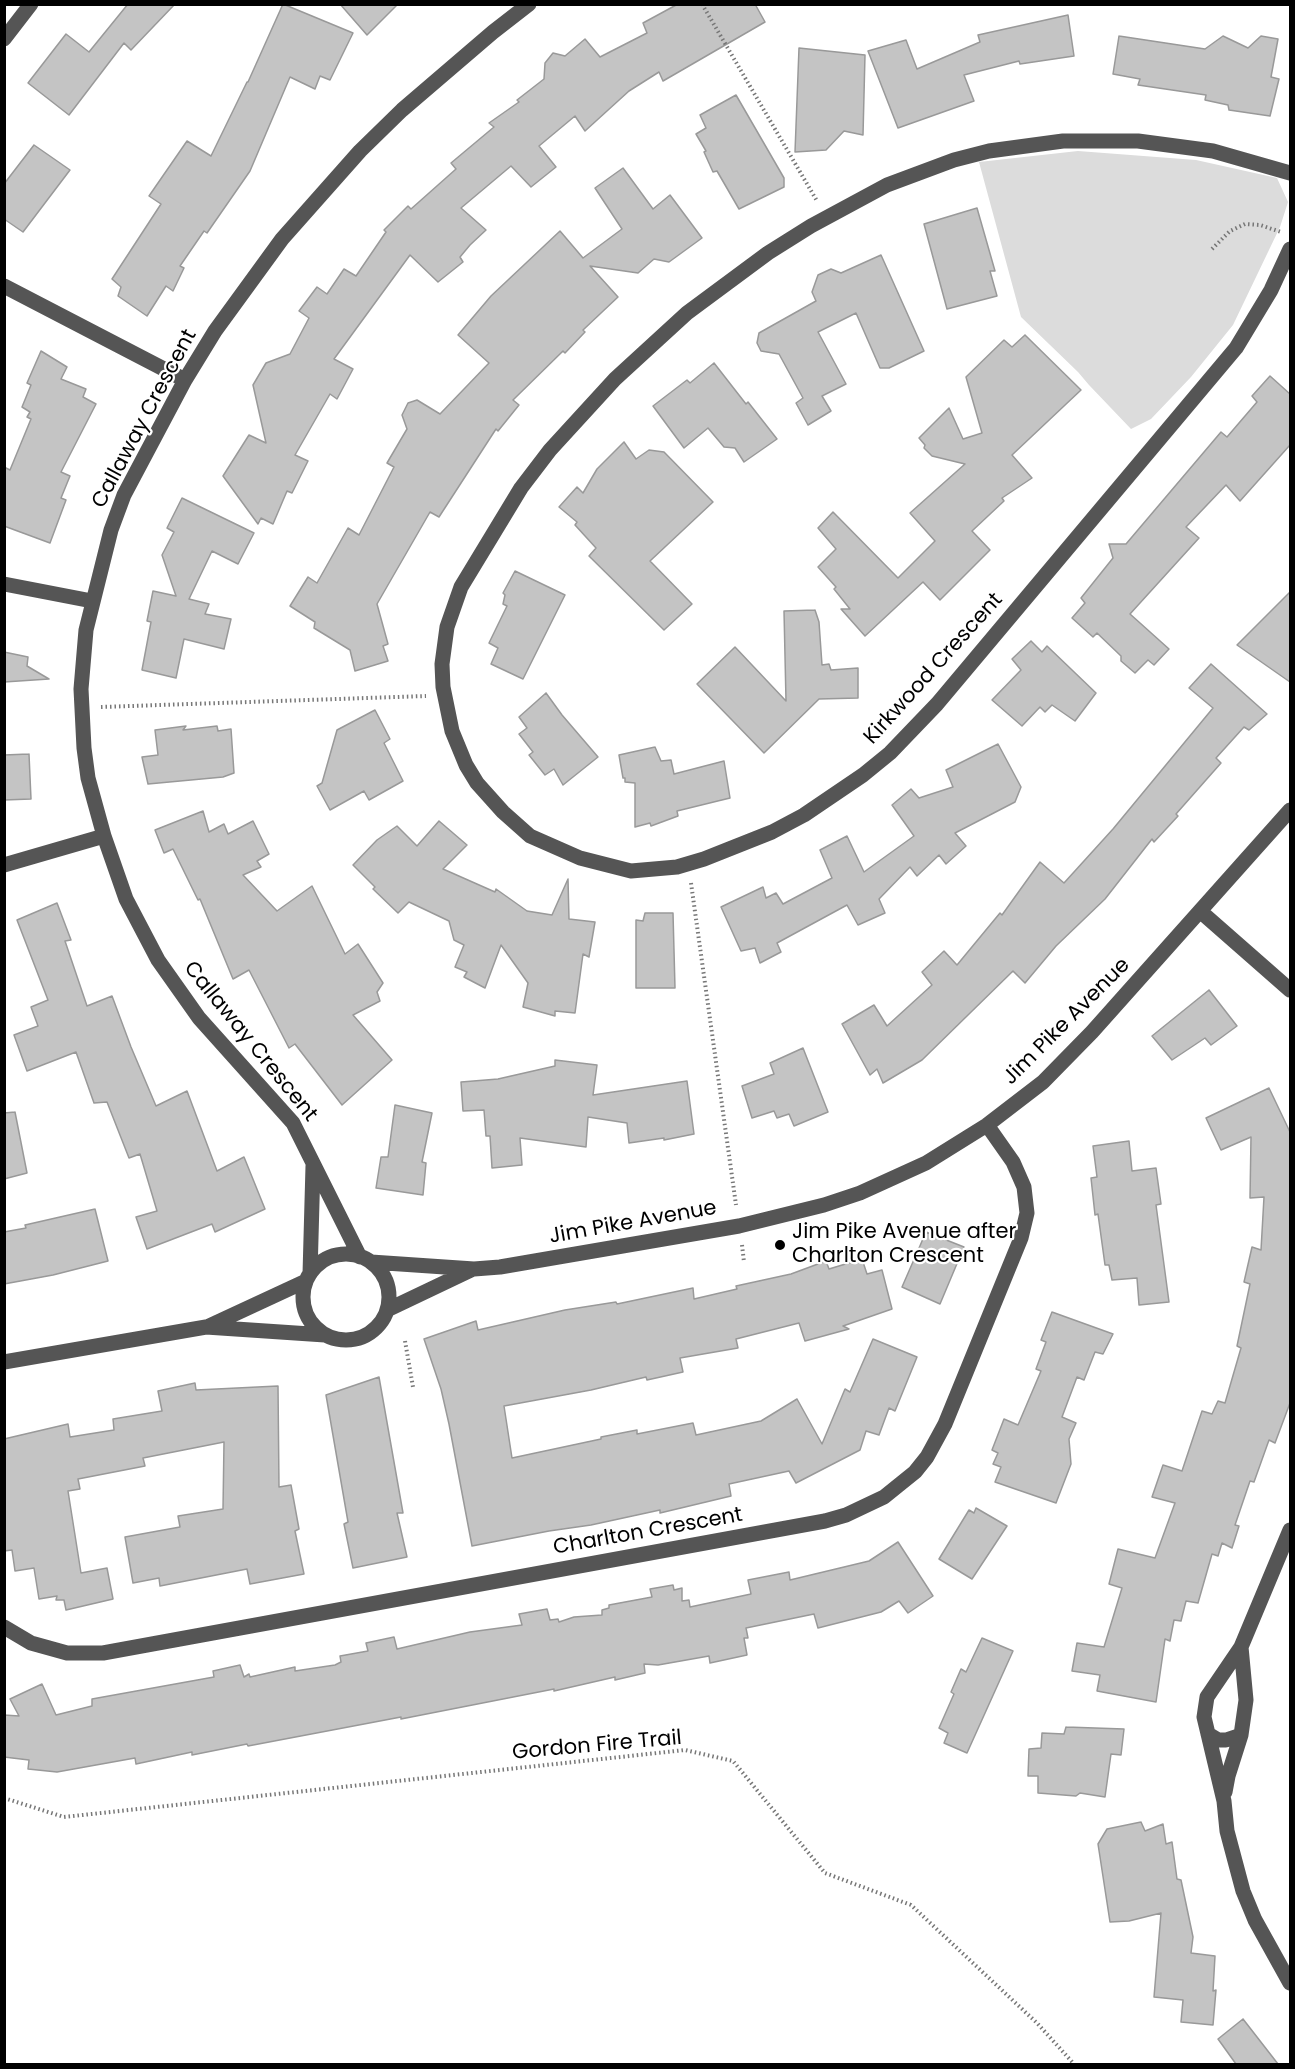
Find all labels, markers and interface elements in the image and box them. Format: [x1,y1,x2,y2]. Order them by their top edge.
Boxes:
street label: Callaway Crescent [87,325,203,513]
street label: Kirkwood Crescent [859,588,1009,750]
street label: Jim Pike Avenue [998,953,1136,1091]
street label: Callaway Crescent [178,957,322,1127]
street label: Jim Pike Avenue [548,1196,718,1250]
place label: Jim Pike Avenue after Charlton Crescent [792,1220,1016,1270]
marker: Jim Pike Avenue after Charlton Crescent [773,1238,787,1252]
street label: Charlton Crescent [551,1503,745,1561]
street label: Gordon Fire Trail [511,1726,683,1766]

